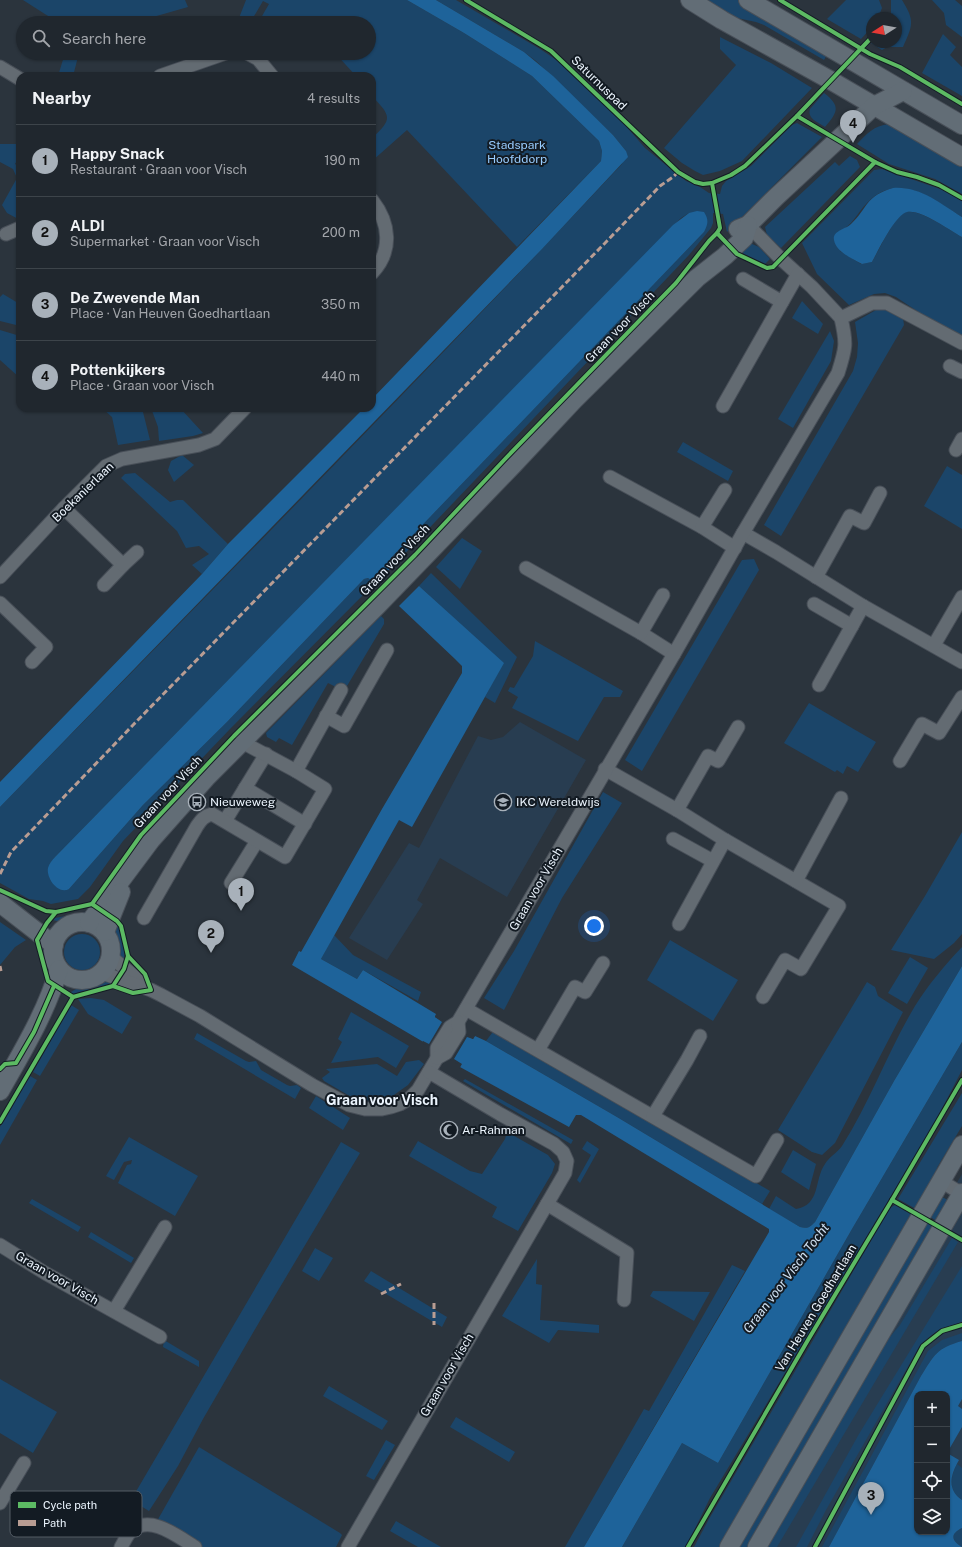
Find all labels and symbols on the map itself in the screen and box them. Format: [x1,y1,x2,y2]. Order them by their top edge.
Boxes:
north arrow [866,12,902,48]
street label: Saturnuspad [568,53,630,113]
pin: 4 [840,110,866,143]
park label: Stadspark Hoofddorp [487,138,547,166]
street label: Graan voor Visch [582,288,658,366]
street label: Boekanierlaan [49,459,117,525]
street label: Graan voor Visch [357,521,433,599]
street label: Graan voor Visch [131,753,205,831]
bus stop icon: Nieuweweg [187,792,207,812]
school or university icon: IKC Wereldwijs [493,792,513,812]
place label: Nieuweweg [210,795,275,809]
place label: IKC Wereldwijs [516,795,600,809]
street label: Graan voor Visch [507,845,566,933]
pin: 1 [228,878,254,911]
your location [584,916,604,936]
pin: 2 [198,920,224,953]
district label: Graan voor Visch [326,1092,438,1108]
mosque icon: Ar-Rahman [439,1120,459,1140]
place label: Ar-Rahman [462,1123,525,1137]
water label: Graan voor Visch Tocht [740,1220,832,1336]
street label: Van Heuven Goedhartlaan [773,1242,860,1374]
street label: Graan voor Visch [13,1249,101,1308]
street label: Graan voor Visch [418,1331,477,1419]
pin: 3 [858,1482,884,1515]
legend [10,1491,142,1537]
text: Cycle path [43,1499,97,1511]
text: Path [43,1517,66,1529]

